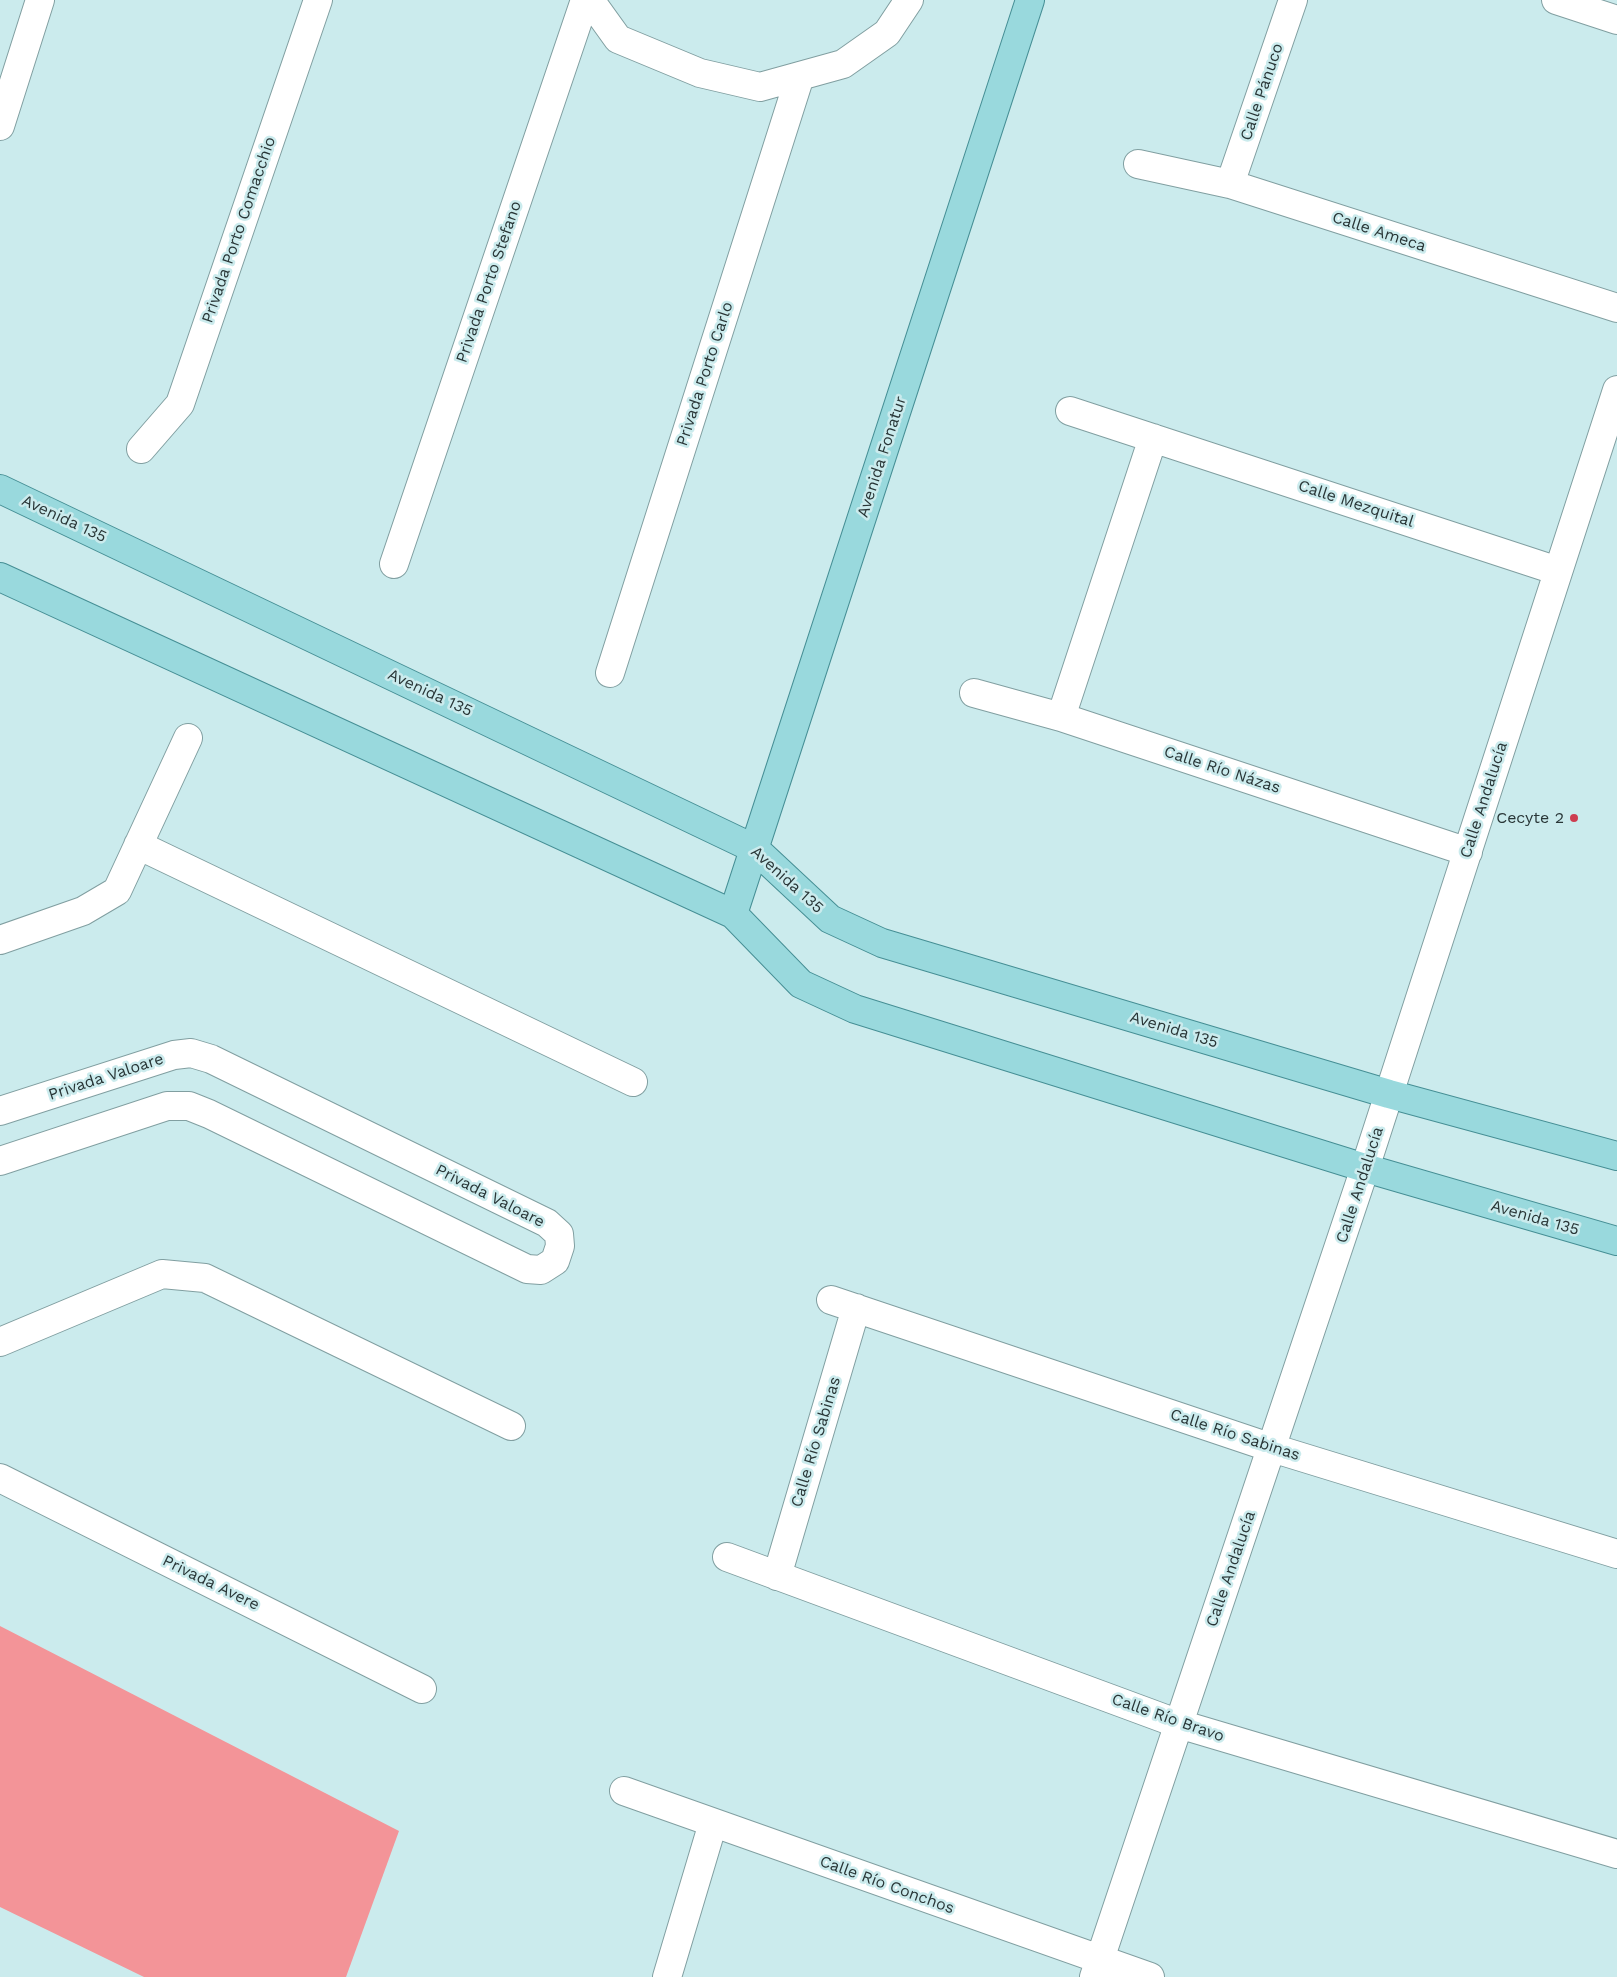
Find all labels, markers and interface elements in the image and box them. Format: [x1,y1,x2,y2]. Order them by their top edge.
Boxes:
street label: Calle Pánuco [1236,41,1288,143]
street label: Privada Porto Comacchio [198,134,280,326]
street label: Privada Porto Stefano [452,199,526,365]
street label: Calle Ameca [1330,208,1428,256]
street label: Privada Porto Carlo [673,300,737,448]
street label: Avenida Fonatur [853,394,911,520]
street label: Calle Mezquital [1296,476,1416,532]
street label: Avenida 135 [19,491,109,547]
street label: Avenida 135 [385,665,475,721]
street label: Calle Andalucía [1456,739,1512,861]
street label: Calle Río Názas [1161,742,1283,798]
place label: Cecyte 2 [1496,808,1564,828]
marker: Cecyte 2 [1568,812,1580,824]
street label: Avenida 135 [747,842,827,918]
street label: Avenida 135 [1128,1007,1220,1053]
street label: Privada Valoare [46,1049,166,1105]
street label: Calle Andalucía [1332,1124,1388,1246]
street label: Privada Valoare [432,1160,548,1232]
street label: Avenida 135 [1489,1196,1581,1240]
street label: Calle Río Sabinas [787,1375,845,1509]
street label: Calle Río Sabinas [1168,1405,1302,1465]
street label: Calle Andalucía [1202,1509,1260,1629]
street label: Privada Avere [159,1551,263,1615]
street label: Calle Río Bravo [1109,1690,1227,1746]
street label: Calle Río Conchos [817,1852,957,1918]

